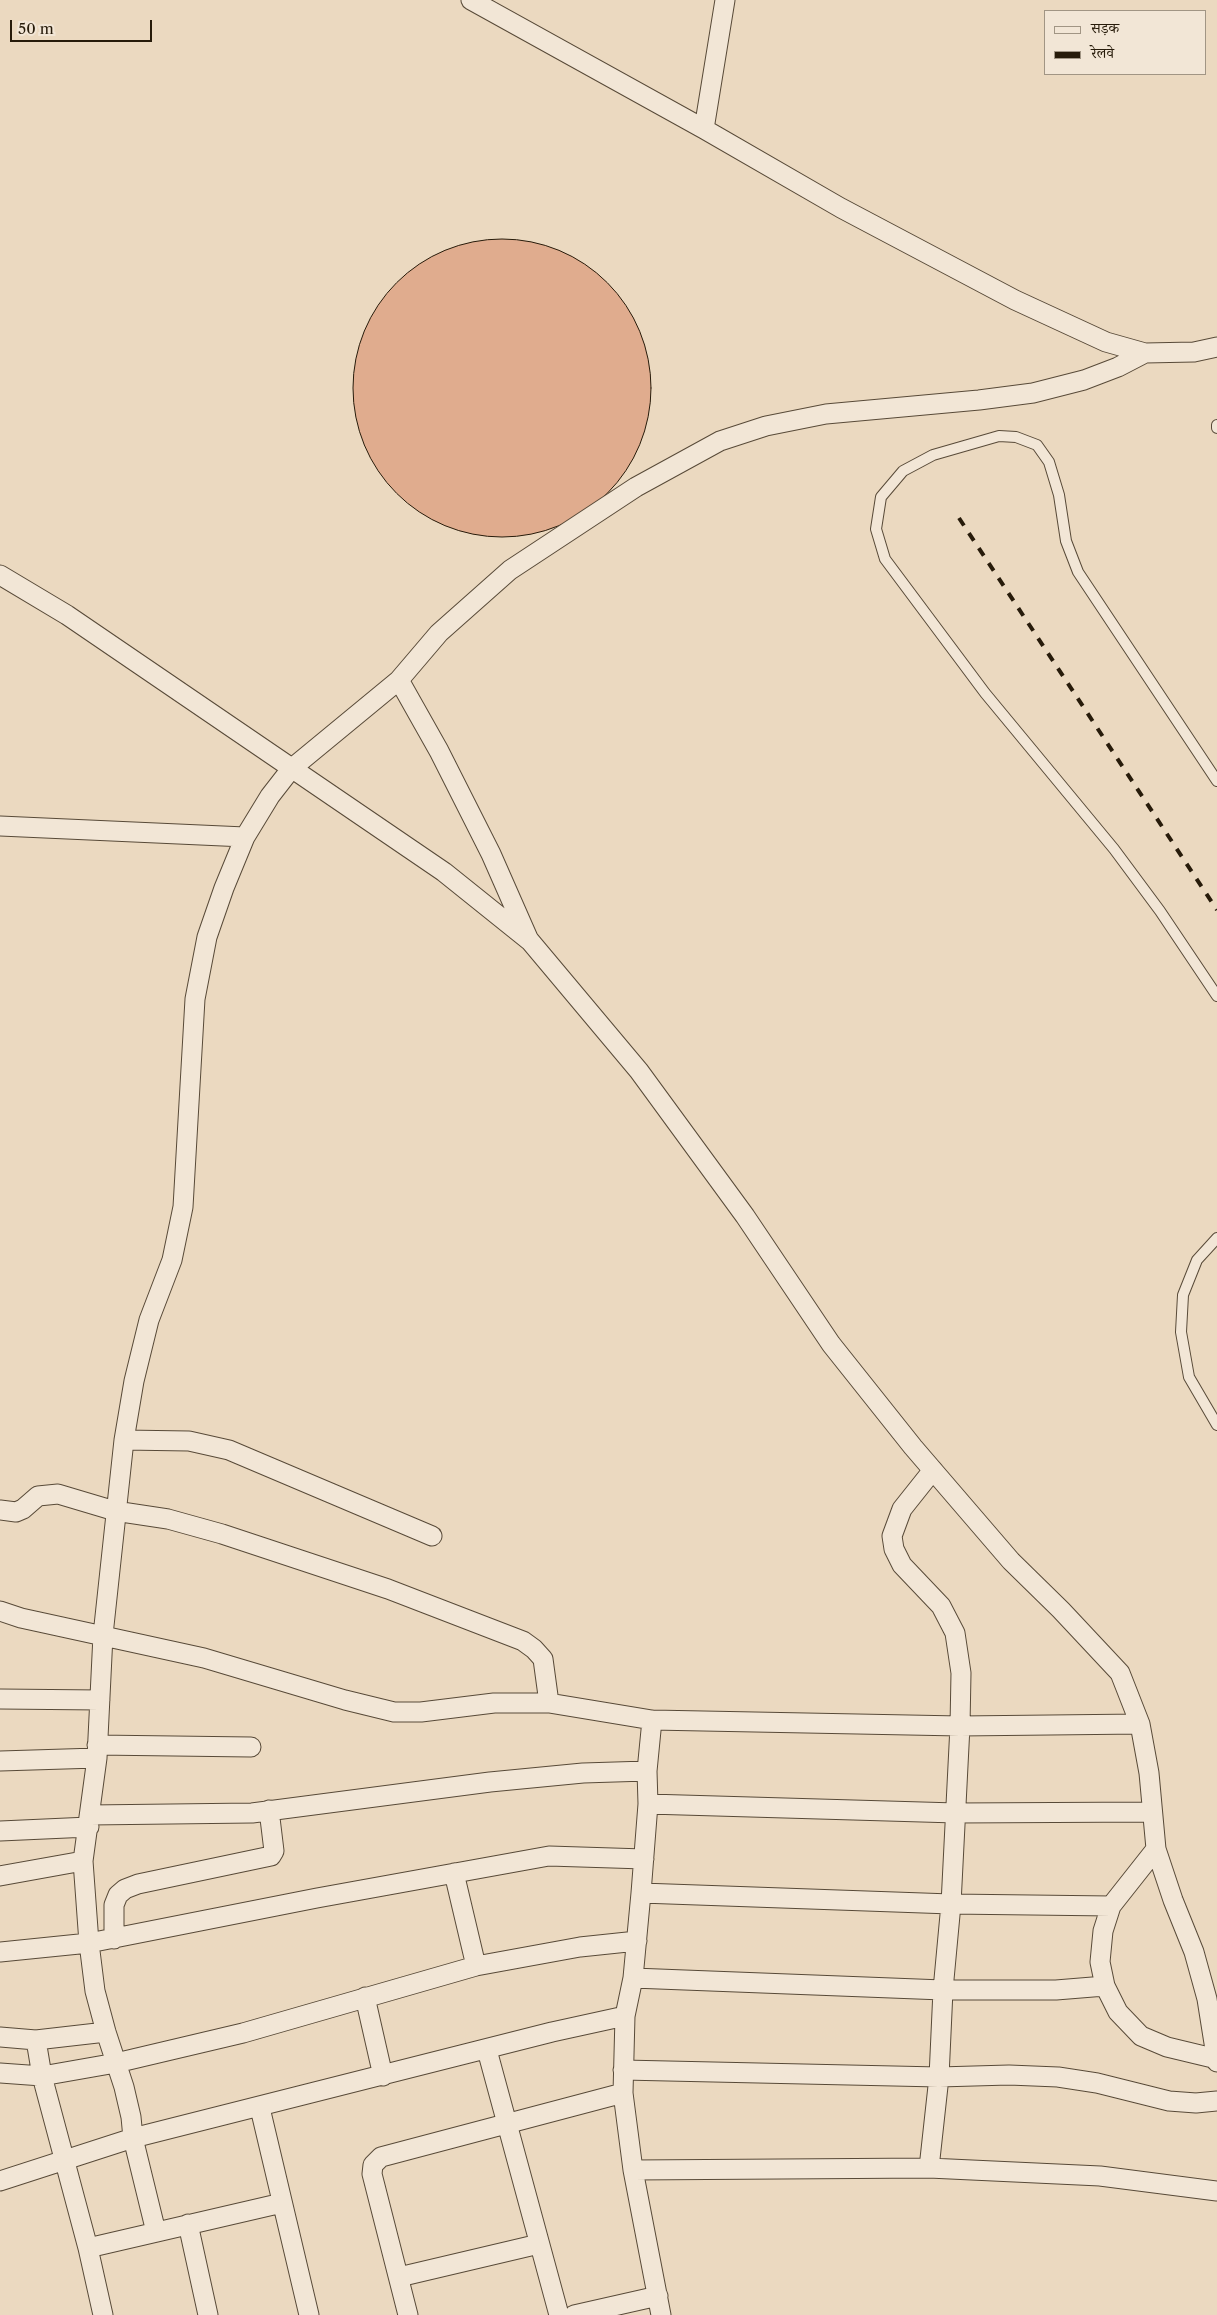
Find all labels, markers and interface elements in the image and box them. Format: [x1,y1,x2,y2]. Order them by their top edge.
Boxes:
scale bar [12,10,155,42]
legend [1044,10,1207,75]
text: सड़क [1091,18,1119,37]
text: 50 m [18,19,54,38]
text: रेलवे [1091,43,1114,62]

